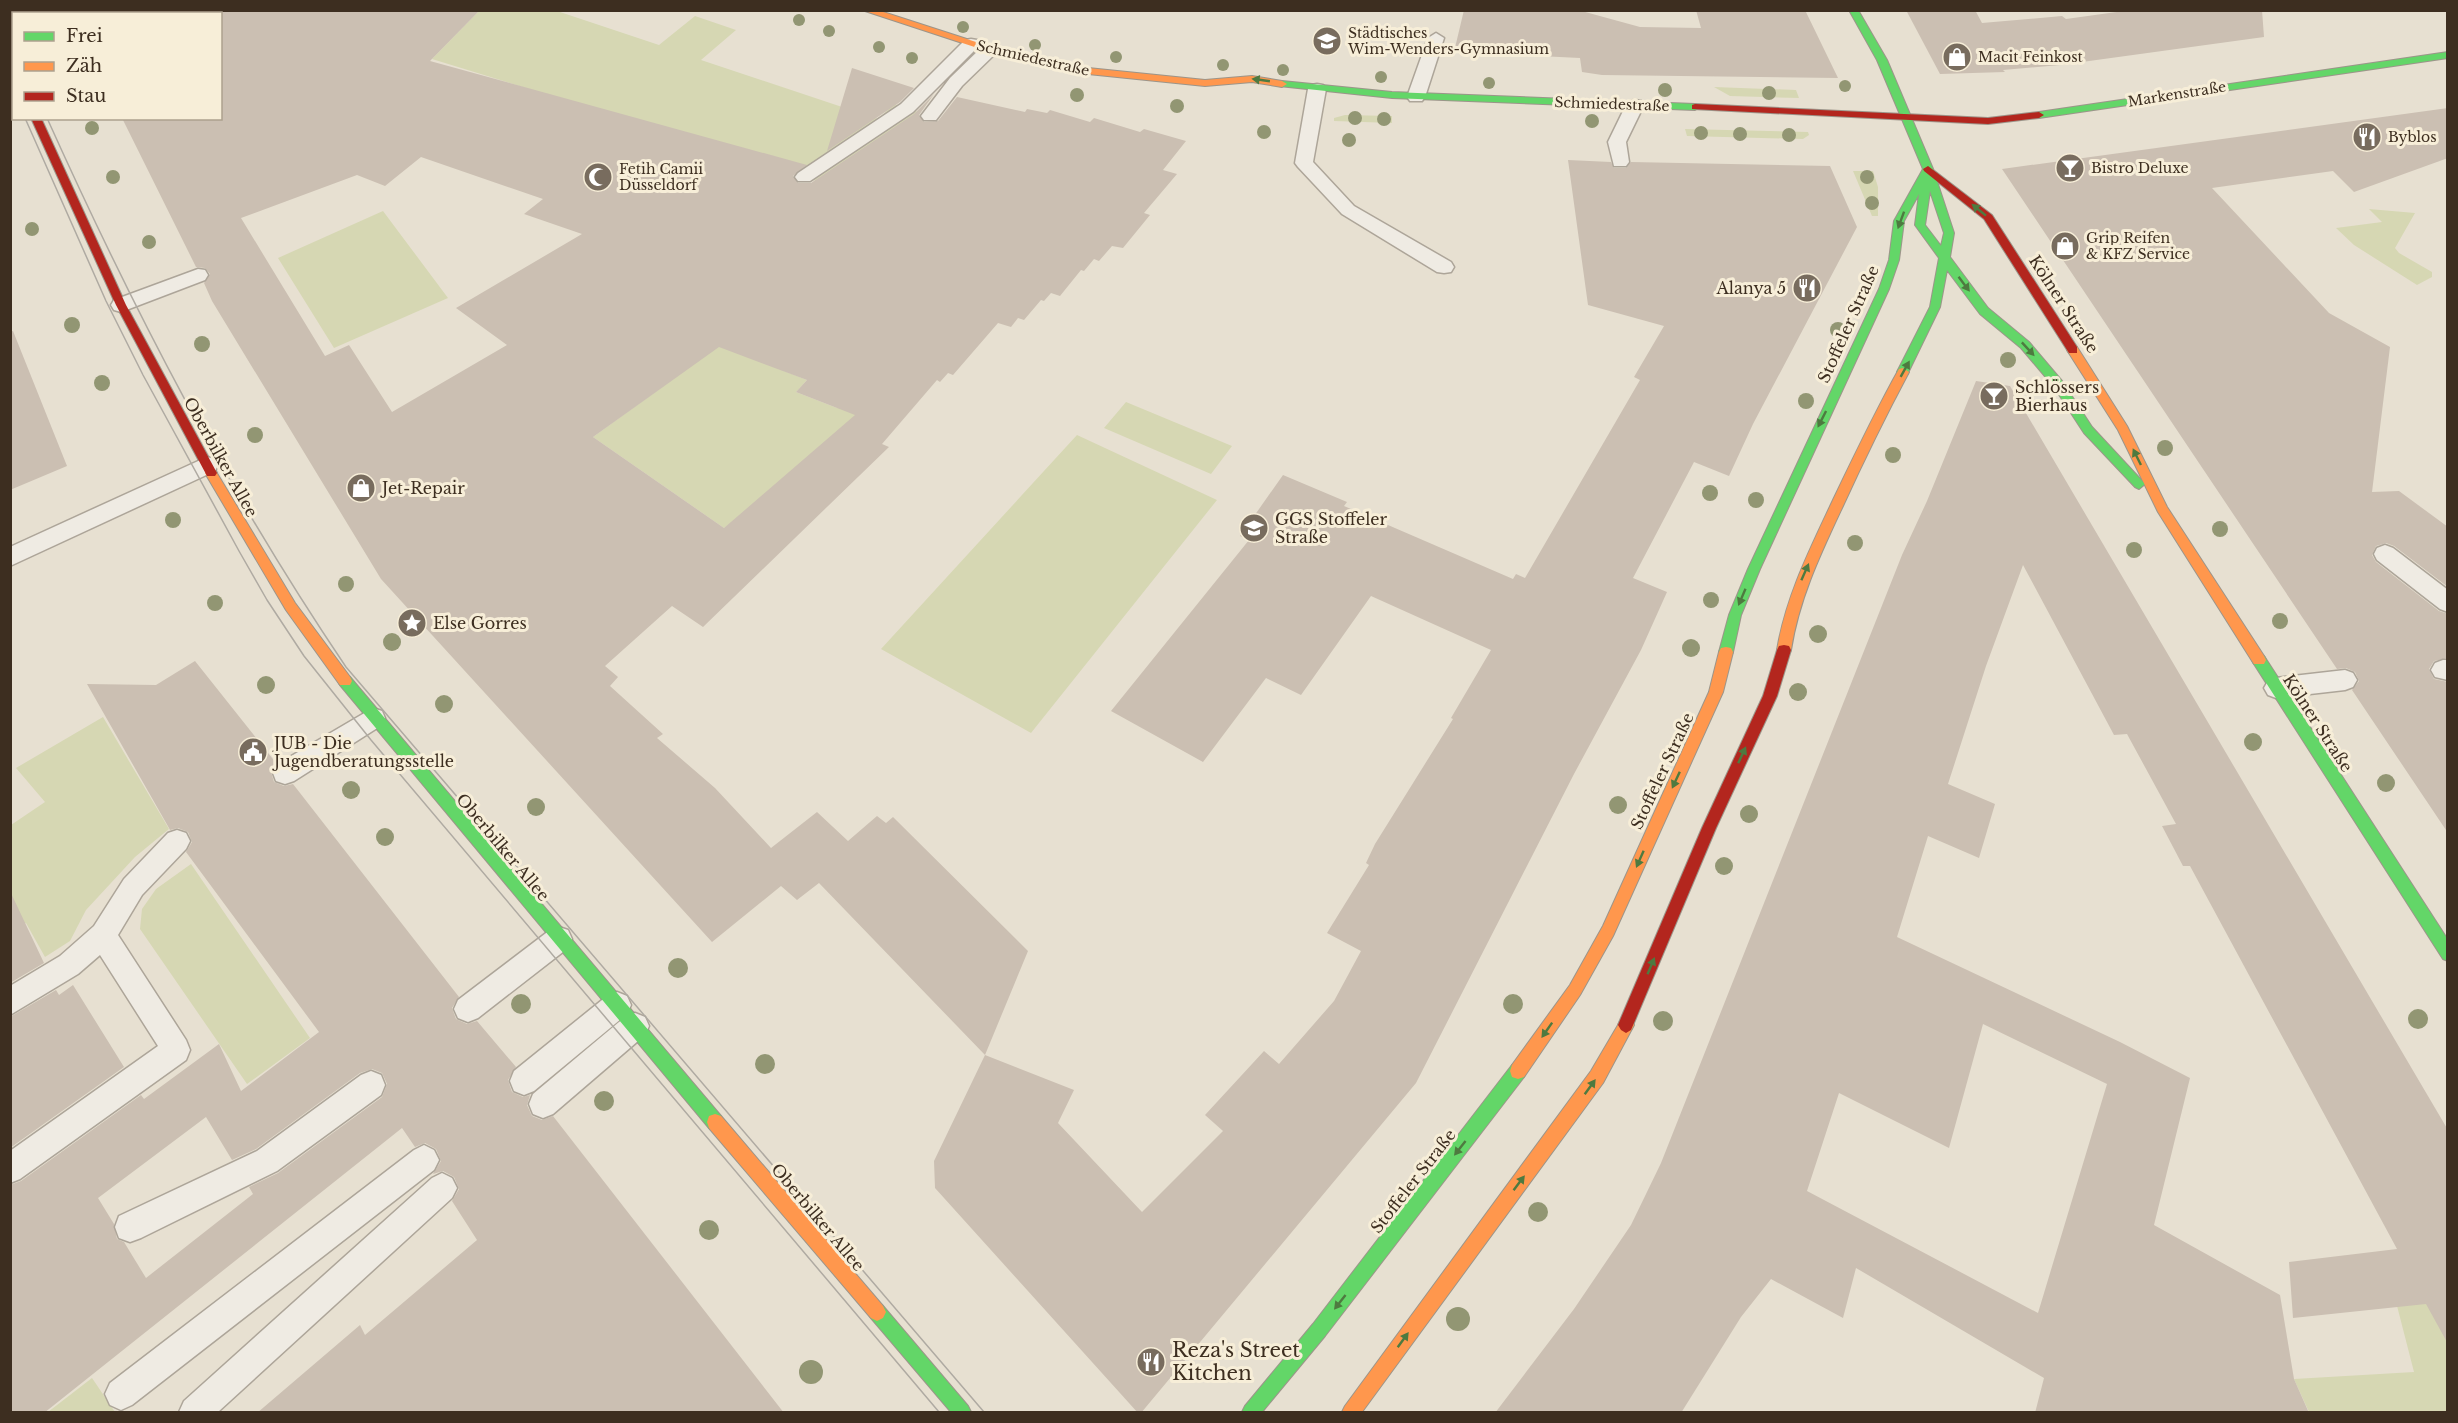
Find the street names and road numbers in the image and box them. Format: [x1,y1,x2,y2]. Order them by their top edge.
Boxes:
street label: Schmiedestraße [975,36,1091,80]
street label: Markenstraße [2127,77,2227,111]
street label: Schmiedestraße [1554,93,1670,115]
street label: Kölner Straße [2025,251,2103,357]
street label: Stoffeler Straße [1813,262,1883,386]
street label: Oberbilker Allee [180,393,262,521]
street label: Kölner Straße [2279,670,2357,776]
street label: Stoffeler Straße [1626,709,1698,833]
street label: Oberbilker Allee [452,789,554,905]
street label: Stoffeler Straße [1366,1125,1460,1237]
street label: Oberbilker Allee [767,1159,869,1275]

